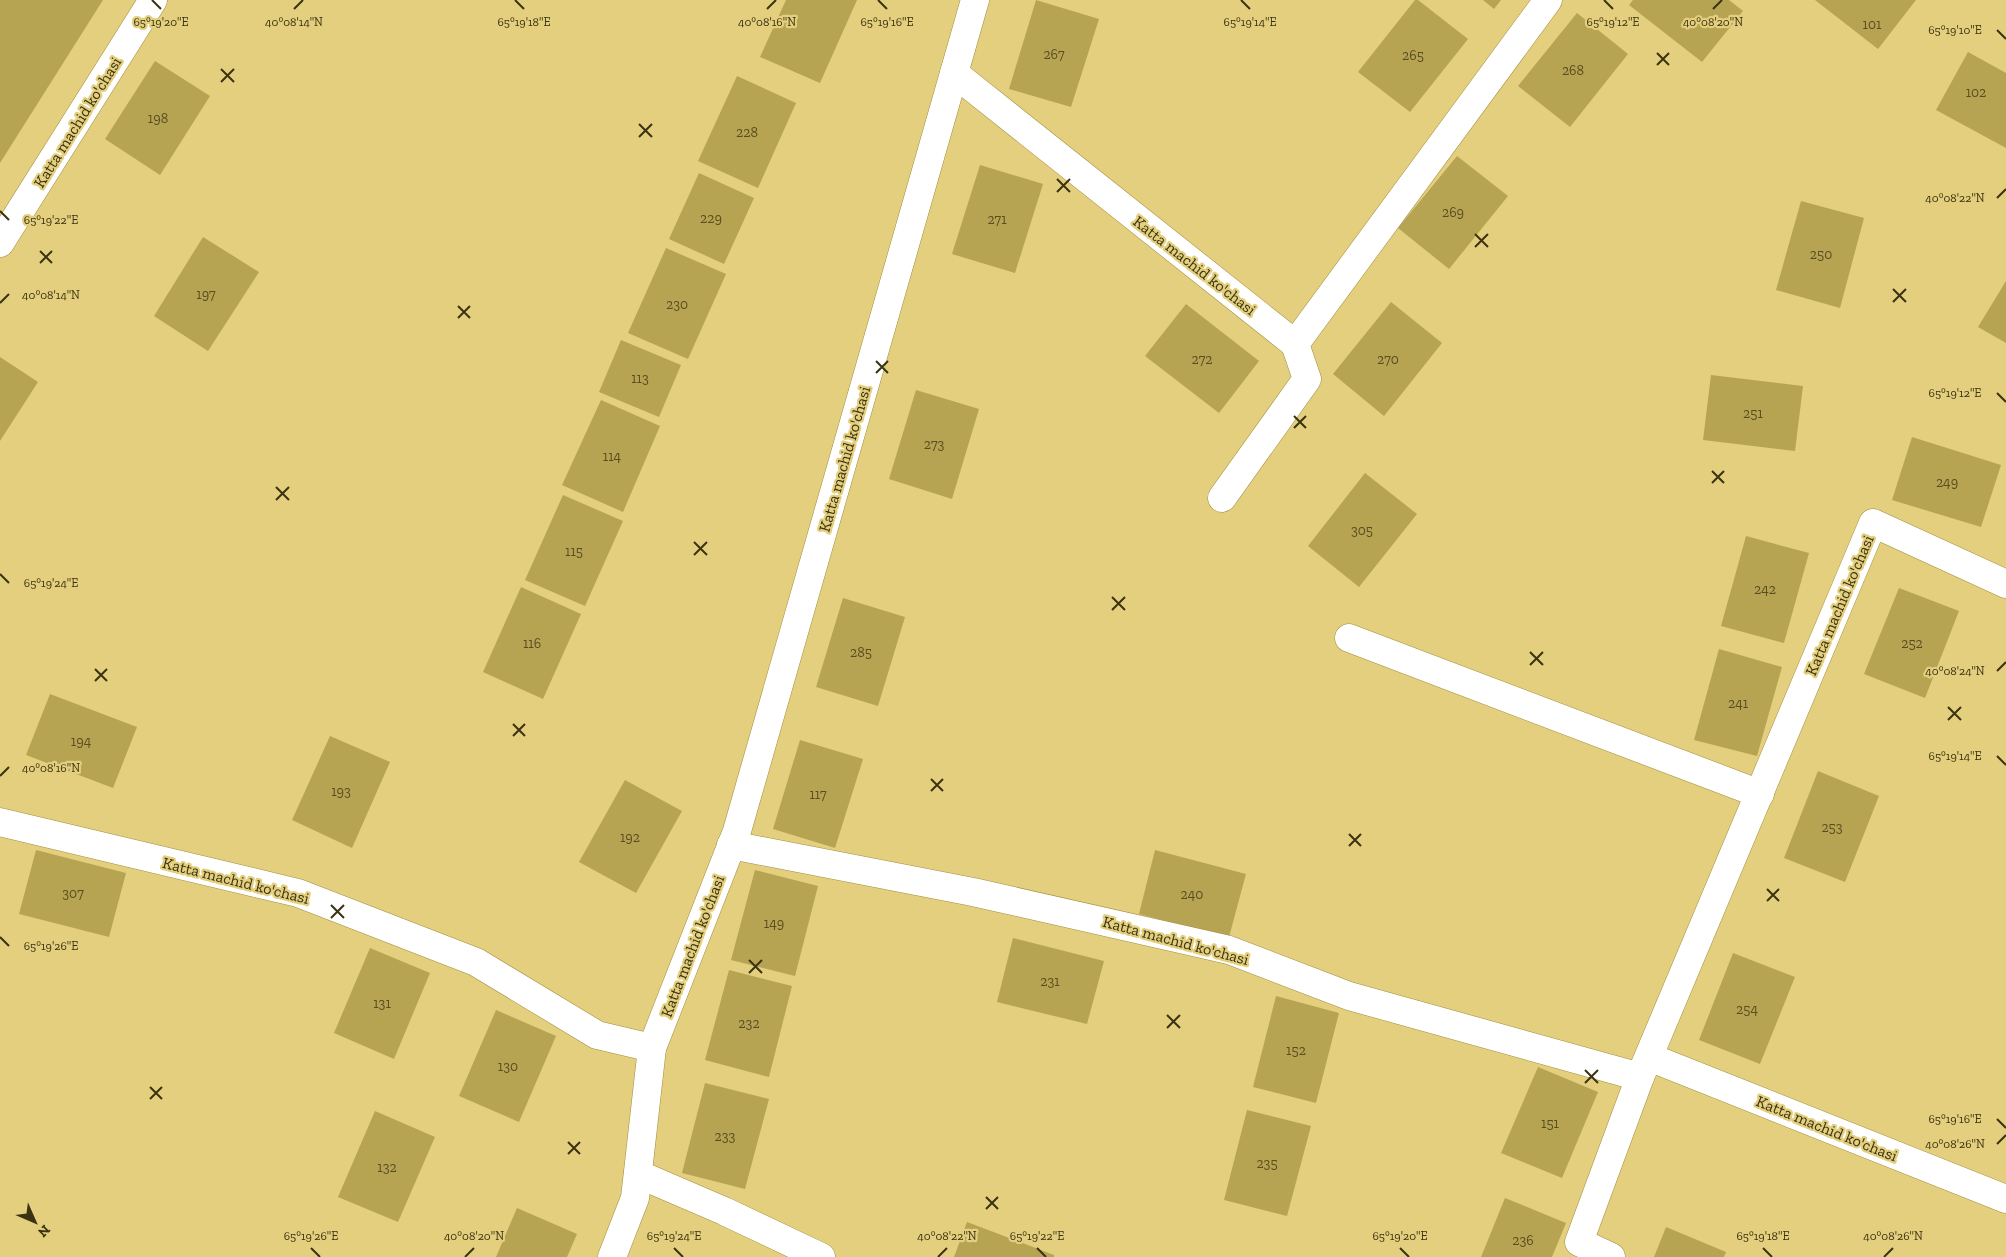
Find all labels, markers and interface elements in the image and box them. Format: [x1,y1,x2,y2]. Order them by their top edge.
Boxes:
text: 65°19'20"E [133,15,189,29]
text: 40°08'14"N [265,15,323,29]
text: 65°19'18"E [497,15,551,29]
text: 40°08'16"N [738,15,796,29]
text: 65°19'16"E [860,15,914,29]
text: 65°19'14"E [1224,15,1276,29]
text: 65°19'12"E [1587,15,1639,29]
text: 40°08'20"N [1683,15,1743,29]
house number: 101 [1863,16,1882,33]
text: 65°19'10"E [1928,23,1982,37]
house number: 267 [1043,46,1065,63]
house number: 265 [1402,47,1424,64]
street label: Katta machid ko'chasi [29,53,126,191]
house number: 268 [1562,62,1584,79]
house number: 102 [1966,84,1986,101]
house number: 198 [148,110,168,127]
house number: 228 [736,124,758,141]
text: 40°08'22"N [1925,191,1985,205]
house number: 269 [1442,204,1464,221]
house number: 229 [700,210,722,227]
house number: 271 [987,211,1007,228]
street label: Katta machid ko'chasi [1130,212,1260,320]
text: 65°19'22"E [24,213,78,227]
house number: 250 [1810,246,1832,263]
house number: 197 [196,286,216,303]
text: 40°08'14"N [22,288,80,302]
house number: 230 [666,296,688,313]
house number: 272 [1191,351,1213,368]
house number: 270 [1377,351,1399,368]
house number: 113 [631,370,649,387]
street label: Katta machid ko'chasi [815,384,875,534]
text: 65°19'12"E [1929,386,1981,400]
house number: 251 [1743,405,1763,422]
house number: 273 [924,436,944,453]
house number: 114 [603,448,622,465]
house number: 249 [1936,474,1958,491]
house number: 305 [1351,522,1373,539]
street label: Katta machid ko'chasi [1801,532,1878,678]
house number: 115 [565,543,583,560]
text: 65°19'24"E [24,576,78,590]
house number: 242 [1754,581,1776,598]
house number: 116 [523,635,541,652]
house number: 252 [1901,635,1923,652]
house number: 285 [850,644,872,661]
text: 40°08'24"N [1925,664,1985,678]
house number: 241 [1728,695,1749,712]
house number: 194 [71,733,92,750]
text: 65°19'14"E [1929,749,1981,763]
text: 40°08'16"N [22,761,80,775]
house number: 193 [331,783,351,800]
house number: 117 [809,786,827,803]
house number: 253 [1821,819,1843,836]
house number: 192 [620,829,640,846]
street label: Katta machid ko'chasi [161,853,312,908]
street label: Katta machid ko'chasi [657,872,728,1020]
house number: 307 [62,885,84,902]
house number: 240 [1181,886,1203,903]
street label: Katta machid ko'chasi [1101,912,1252,969]
house number: 149 [764,915,784,932]
text: 65°19'26"E [24,939,78,953]
house number: 231 [1040,973,1060,990]
house number: 131 [373,995,391,1012]
house number: 254 [1736,1001,1758,1018]
house number: 232 [738,1015,760,1032]
house number: 152 [1286,1042,1306,1059]
house number: 130 [498,1058,518,1075]
street label: Katta machid ko'chasi [1753,1091,1901,1166]
text: 65°19'16"E [1928,1112,1982,1126]
house number: 151 [1541,1115,1560,1132]
house number: 233 [715,1128,736,1145]
text: 40°08'26"N [1925,1137,1985,1151]
house number: 235 [1256,1155,1278,1172]
house number: 132 [377,1159,397,1176]
north arrow [10,1197,60,1247]
text: N [34,1221,54,1241]
text: 65°19'26"E [284,1229,338,1243]
text: 40°08'20"N [444,1229,504,1243]
text: 65°19'24"E [647,1229,701,1243]
text: 40°08'22"N [917,1229,977,1243]
text: 65°19'22"E [1010,1229,1064,1243]
text: 65°19'20"E [1372,1229,1428,1243]
text: 65°19'18"E [1736,1229,1790,1243]
text: 40°08'26"N [1863,1229,1923,1243]
house number: 236 [1512,1232,1534,1249]

